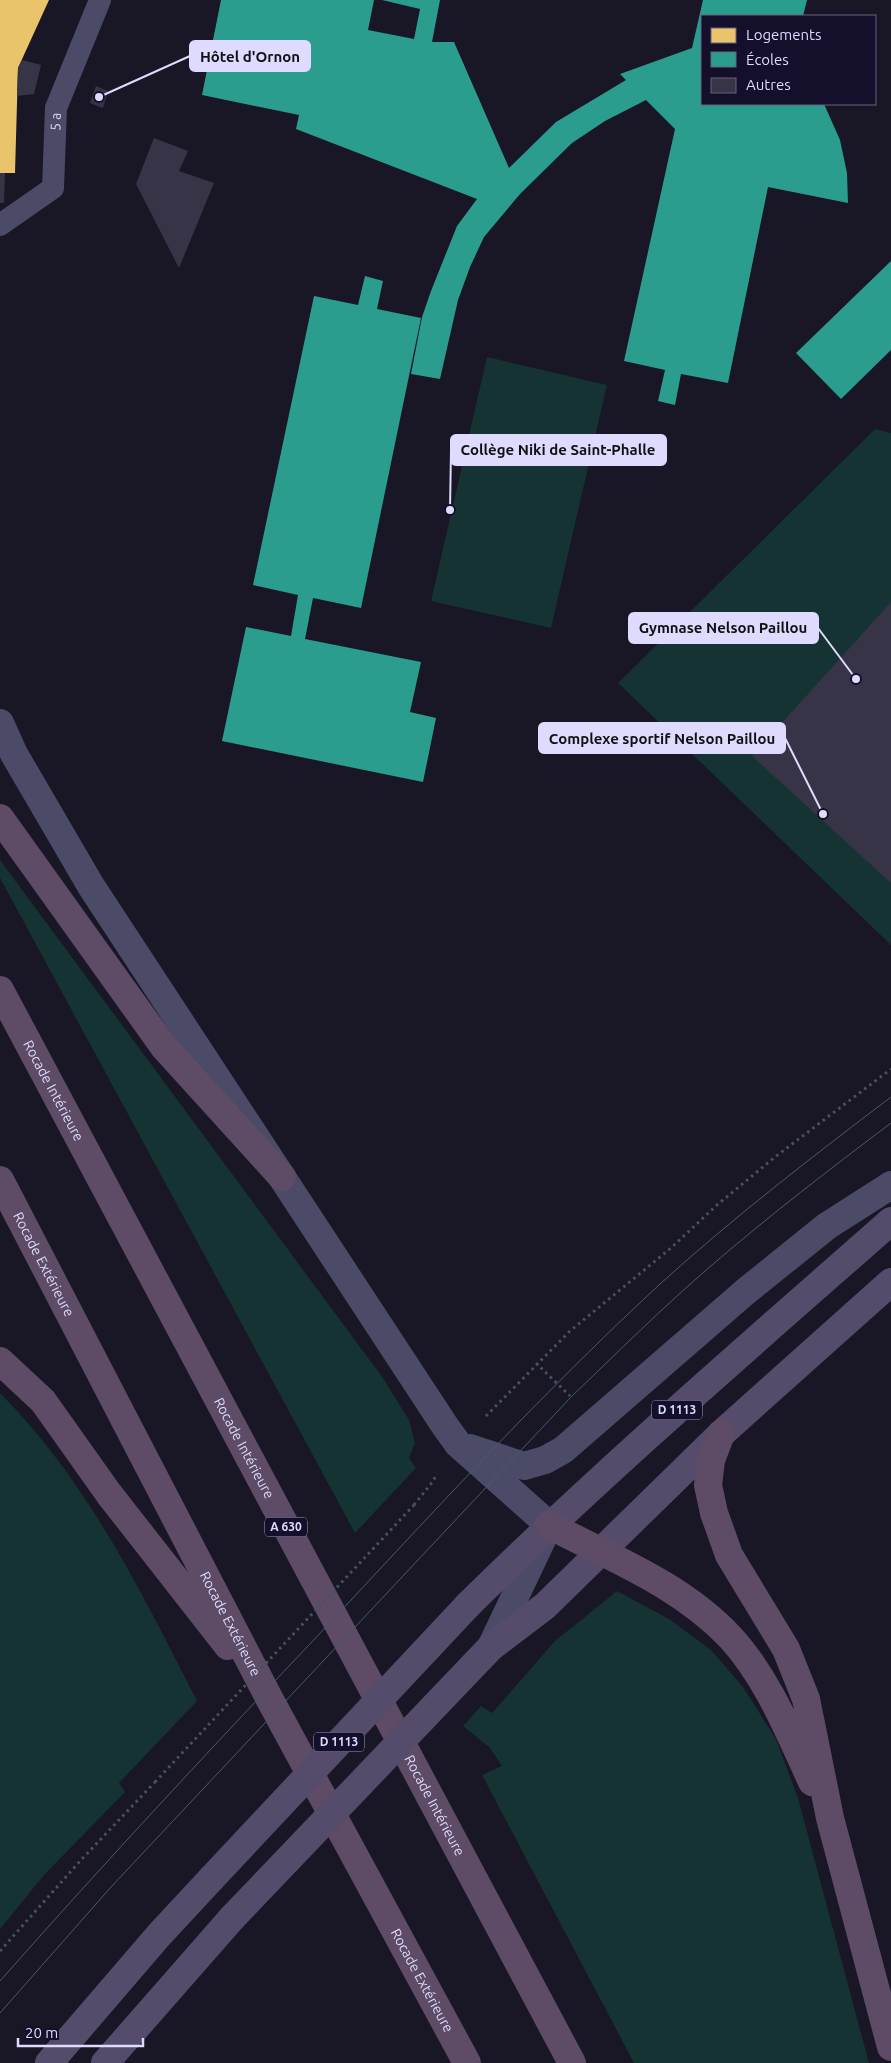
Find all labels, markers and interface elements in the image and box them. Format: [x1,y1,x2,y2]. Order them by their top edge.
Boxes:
legend [701,15,876,105]
text: Logements [746,26,822,43]
callout: Hôtel d'Ornon [190,41,310,71]
text: Hôtel d'Ornon [200,48,300,65]
text: Écoles [746,51,789,68]
text: Autres [746,76,791,93]
street label: 5 a [47,112,64,131]
callout: Collège Niki de Saint-Phalle [451,435,666,465]
text: Collège Niki de Saint-Phalle [461,441,655,458]
callout: Gymnase Nelson Paillou [629,613,818,643]
text: Gymnase Nelson Paillou [639,619,807,636]
callout: Complexe sportif Nelson Paillou [539,723,785,753]
text: Complexe sportif Nelson Paillou [549,730,775,747]
street label: Rocade Intérieure [20,1037,87,1144]
street label: Rocade Extérieure [10,1209,78,1319]
street label: Rocade Intérieure [211,1395,278,1501]
road number: D 1113 [652,1400,702,1420]
road number: A 630 [265,1518,307,1536]
street label: Rocade Extérieure [197,1569,264,1679]
road number: D 1113 [314,1732,364,1751]
street label: Rocade Intérieure [401,1752,468,1859]
street label: Rocade Extérieure [388,1926,457,2035]
scale bar [18,2016,142,2048]
text: 20 m [25,2024,58,2041]

